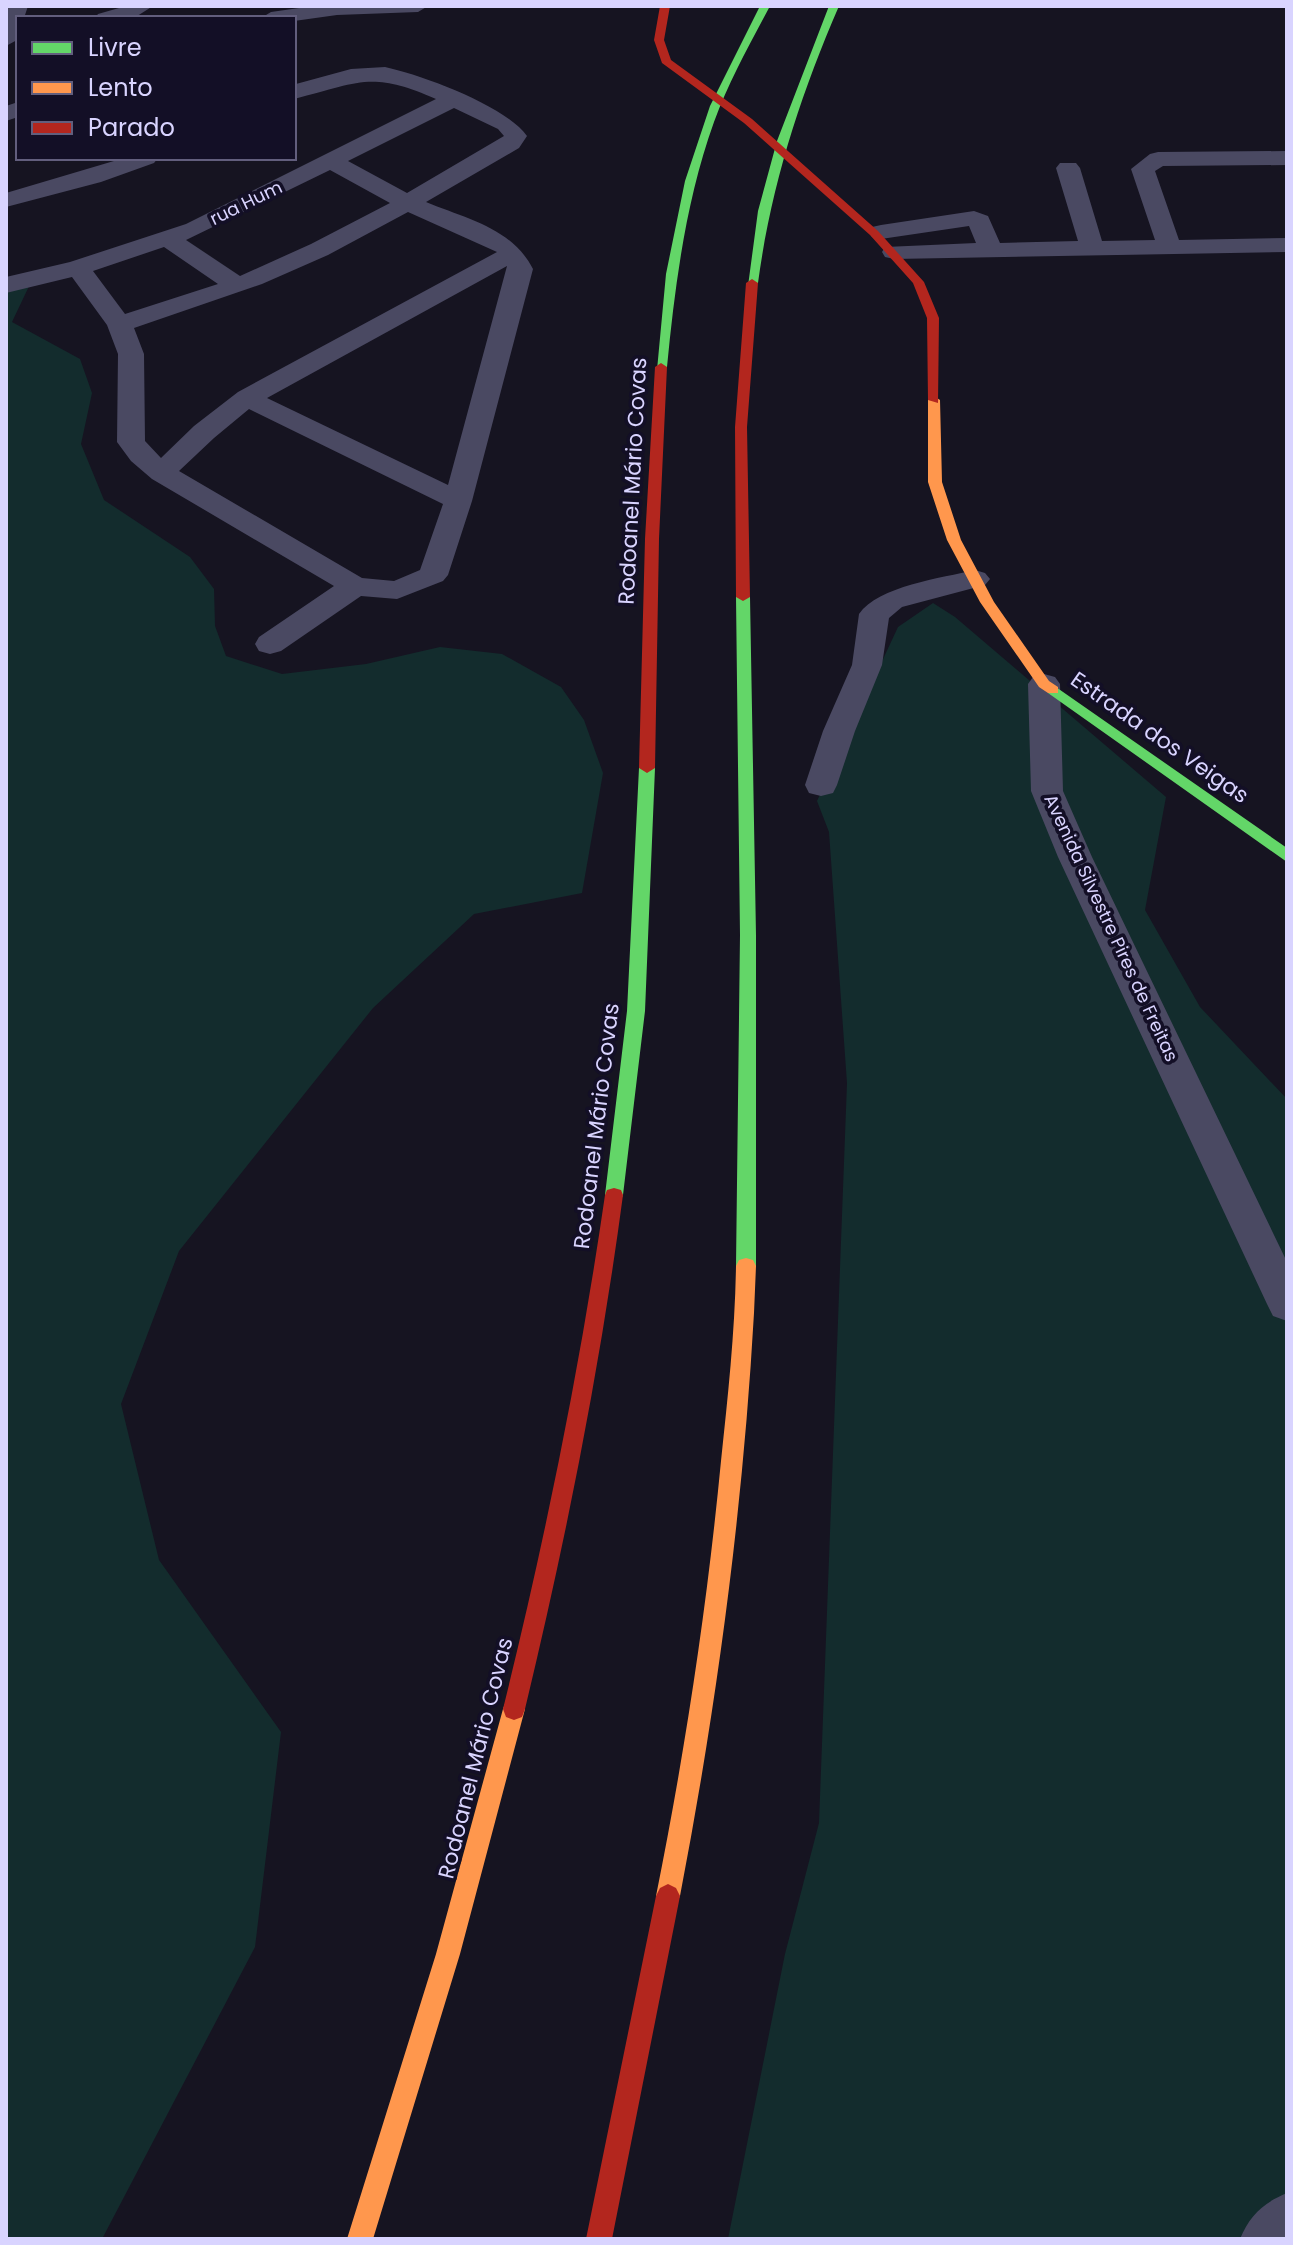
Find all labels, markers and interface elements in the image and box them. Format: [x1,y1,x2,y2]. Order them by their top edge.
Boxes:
legend [16,16,296,160]
text: Livre [88,31,142,64]
text: Lento [88,71,153,104]
text: Parado [88,111,175,144]
street label: rua Hum [205,174,286,231]
street label: Rodoanel Mário Covas [611,357,654,605]
street label: Estrada dos Veigas [1064,664,1255,811]
street label: Avenida Silvestre Pires de Freitas [1038,790,1185,1066]
street label: Rodoanel Mário Covas [566,1001,627,1251]
street label: Rodoanel Mário Covas [431,1634,520,1882]

